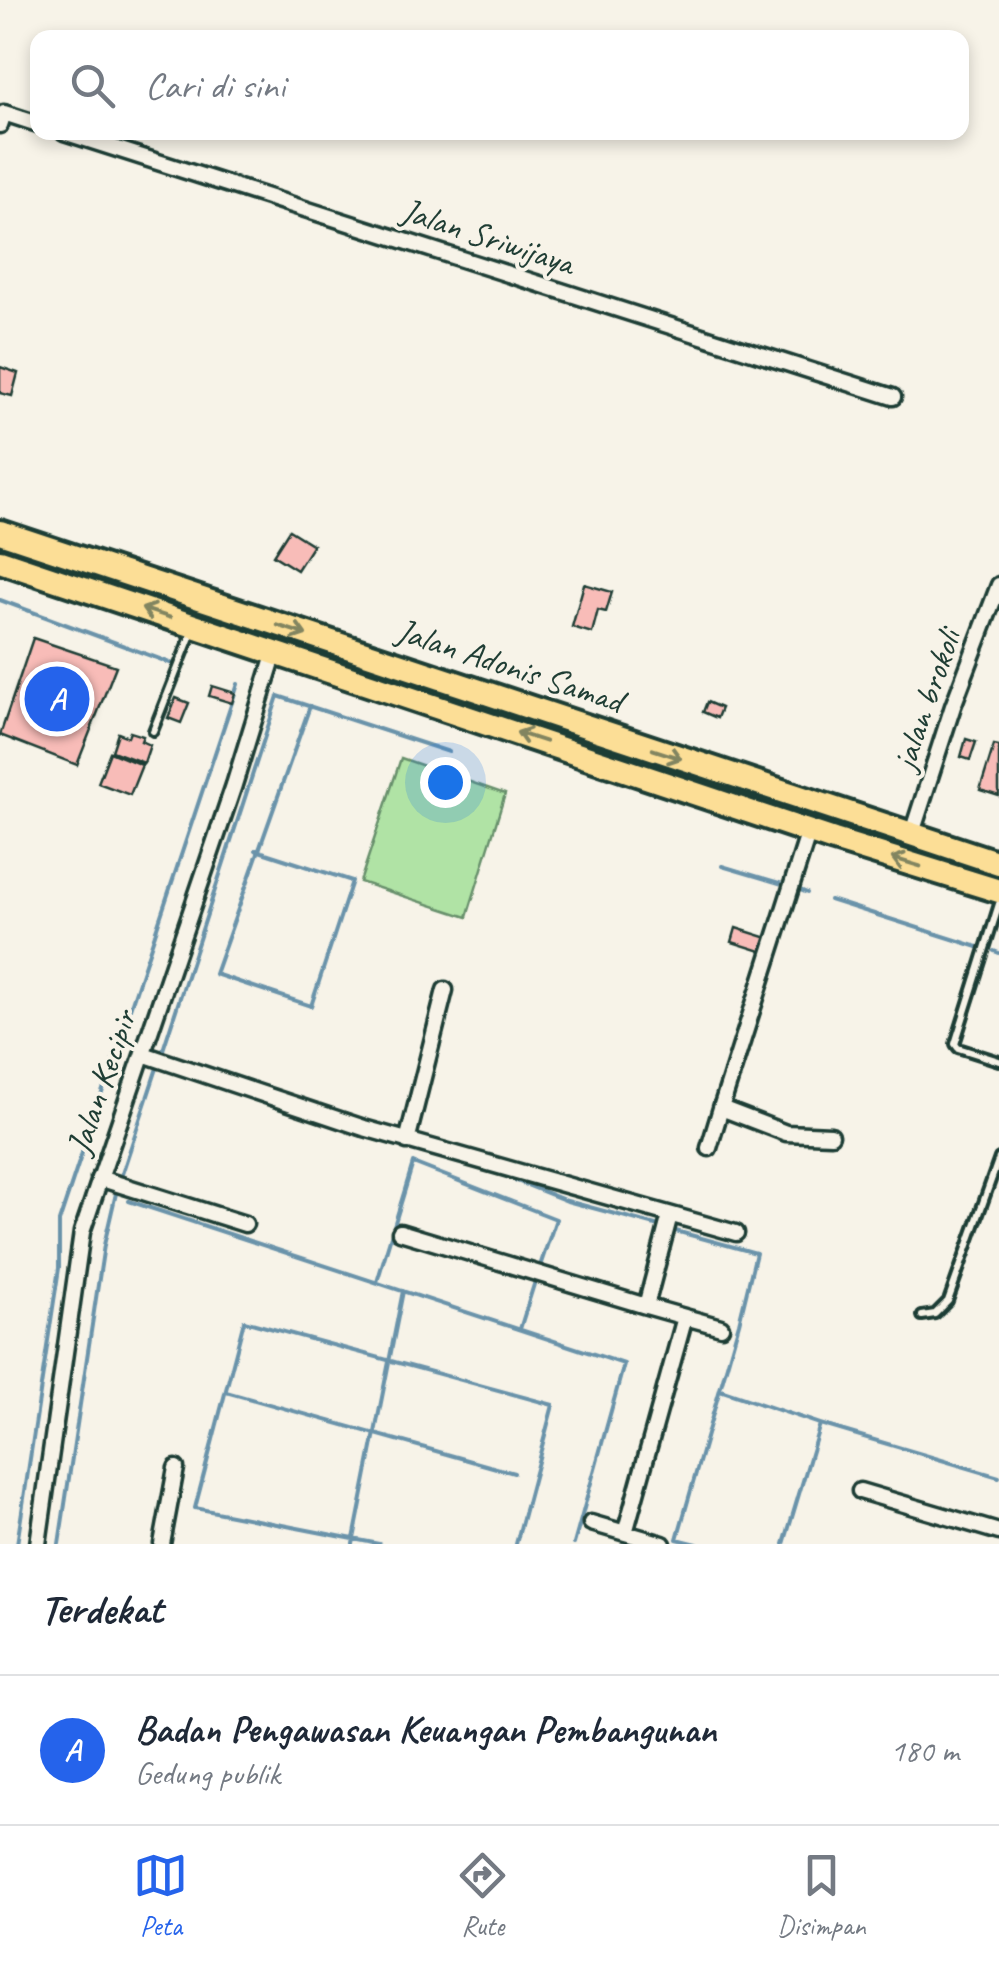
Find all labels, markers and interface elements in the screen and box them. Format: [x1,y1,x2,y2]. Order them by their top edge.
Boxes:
search box [30,30,969,140]
icon: search [65,58,120,113]
text: Cari di sini [145,62,285,109]
street label: Jalan Sriwijaya [394,187,582,286]
one-way arrow [142,603,173,621]
street label: Jalan Adonis Samad [389,607,634,725]
street label: jalan brokoli [881,619,973,778]
one-way arrow [275,622,307,640]
pin: A [24,662,90,736]
one-way arrow [516,726,548,744]
one-way arrow [650,746,682,764]
your location [420,757,471,808]
one-way arrow [891,852,922,870]
street label: Jalan Kecipir [55,1002,148,1162]
text: Terdekat [40,1583,163,1636]
text: Badan Pengawasan Keuangan Pembangunan [135,1706,716,1753]
text: A [64,1730,81,1771]
text: 180 m [890,1730,959,1771]
text: Gedung publik [135,1753,280,1794]
tab: Peta [133,1848,188,1943]
tab: Rute [455,1848,510,1943]
tab: Disimpan [777,1848,866,1943]

